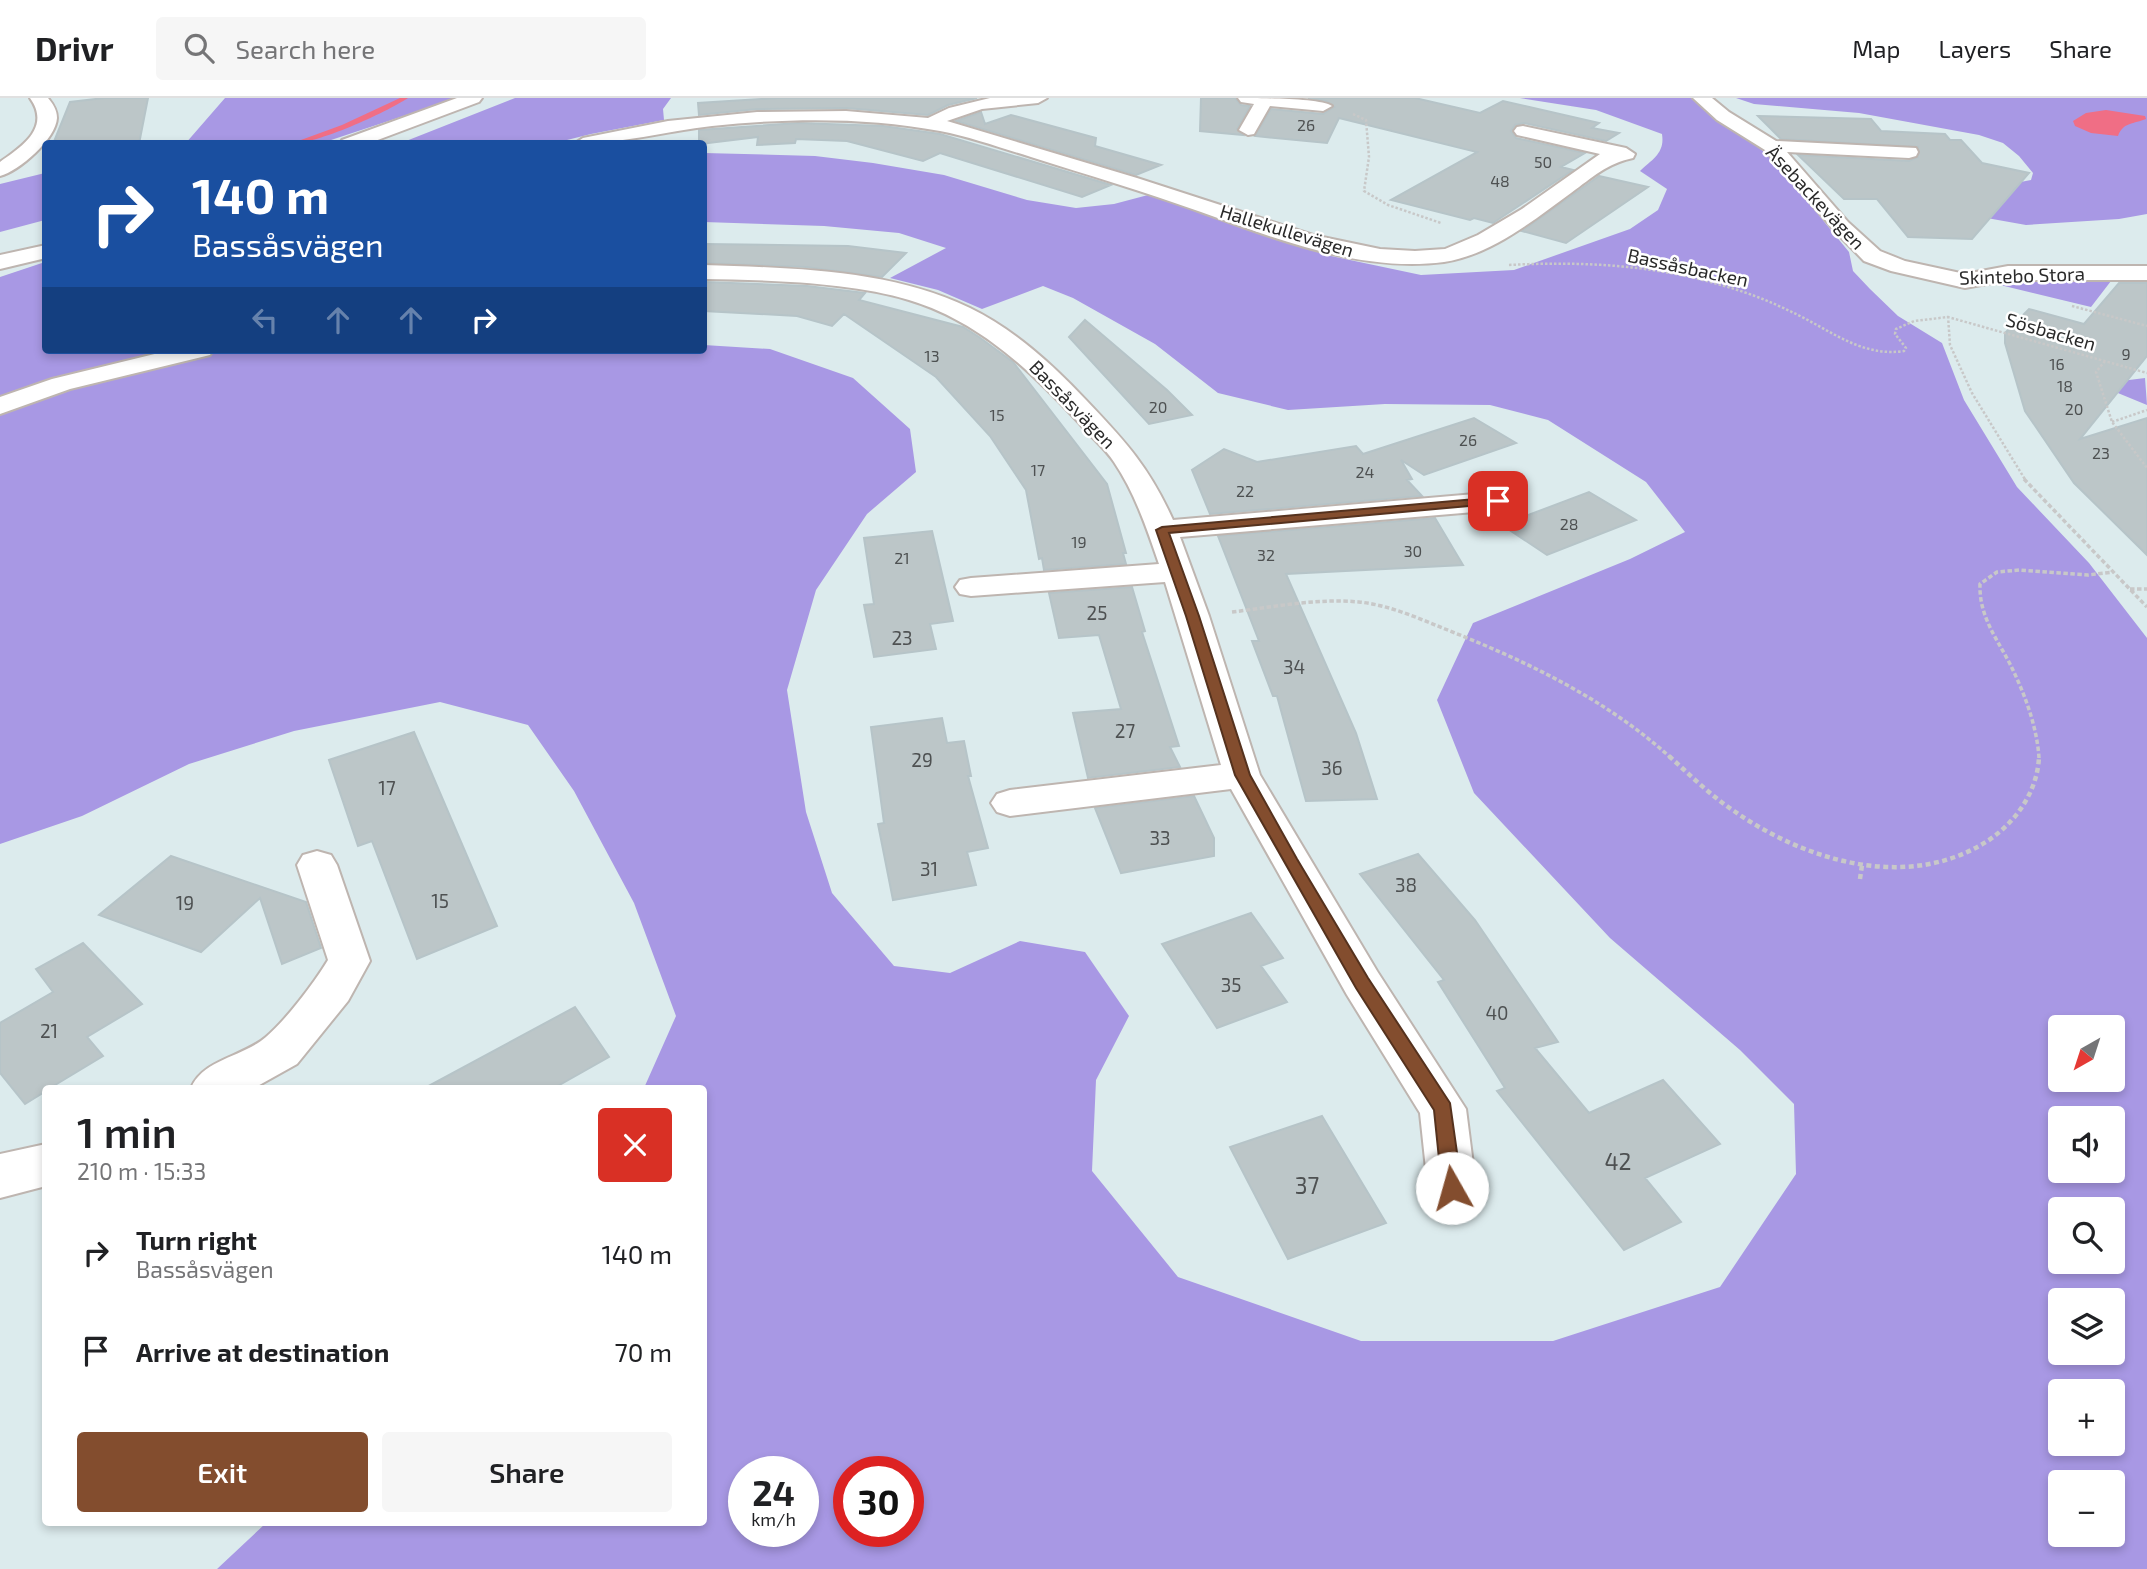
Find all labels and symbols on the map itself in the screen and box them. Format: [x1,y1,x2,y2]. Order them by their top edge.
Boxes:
house number: 26 [1297,115,1315,134]
street label: Äsebackevägen [1762,140,1870,254]
house number: 50 [1534,152,1552,171]
house number: 48 [1490,171,1510,190]
street label: Hallekullevägen [1217,199,1357,261]
street label: Bassåsbacken [1626,243,1750,291]
street label: Skintebo Stora [1959,261,2085,289]
street label: Sösbacken [2003,307,2099,355]
house number: 9 [2121,344,2131,363]
house number: 13 [924,346,940,365]
house number: 16 [2049,354,2065,373]
street label: Bassåsvägen [1025,355,1121,453]
house number: 18 [2057,376,2073,395]
house number: 20 [1149,397,1167,416]
house number: 20 [2065,399,2083,418]
house number: 15 [990,405,1004,424]
house number: 26 [1459,430,1477,449]
house number: 23 [2092,443,2110,462]
house number: 17 [1031,460,1045,479]
house number: 24 [1356,462,1375,481]
pin [1468,471,1528,531]
house number: 22 [1236,481,1254,500]
house number: 28 [1560,514,1578,533]
house number: 19 [1071,532,1087,551]
house number: 30 [1404,541,1422,560]
house number: 32 [1257,545,1275,564]
house number: 21 [894,548,910,567]
house number: 25 [1087,601,1107,624]
house number: 23 [891,626,913,649]
house number: 34 [1283,655,1305,678]
house number: 27 [1115,719,1135,742]
house number: 29 [911,748,933,771]
house number: 36 [1321,756,1343,779]
house number: 17 [378,776,396,799]
house number: 33 [1149,826,1171,849]
house number: 31 [920,857,938,880]
house number: 38 [1395,873,1417,896]
house number: 15 [431,889,449,912]
house number: 19 [176,891,194,914]
house number: 35 [1221,973,1241,996]
house number: 40 [1485,1001,1509,1024]
north arrow [2048,1015,2124,1092]
house number: 21 [40,1019,58,1042]
house number: 42 [1604,1147,1632,1175]
position arrow [1415,1151,1489,1225]
house number: 37 [1295,1171,1319,1199]
speed limit sign: 30 [833,1456,924,1547]

